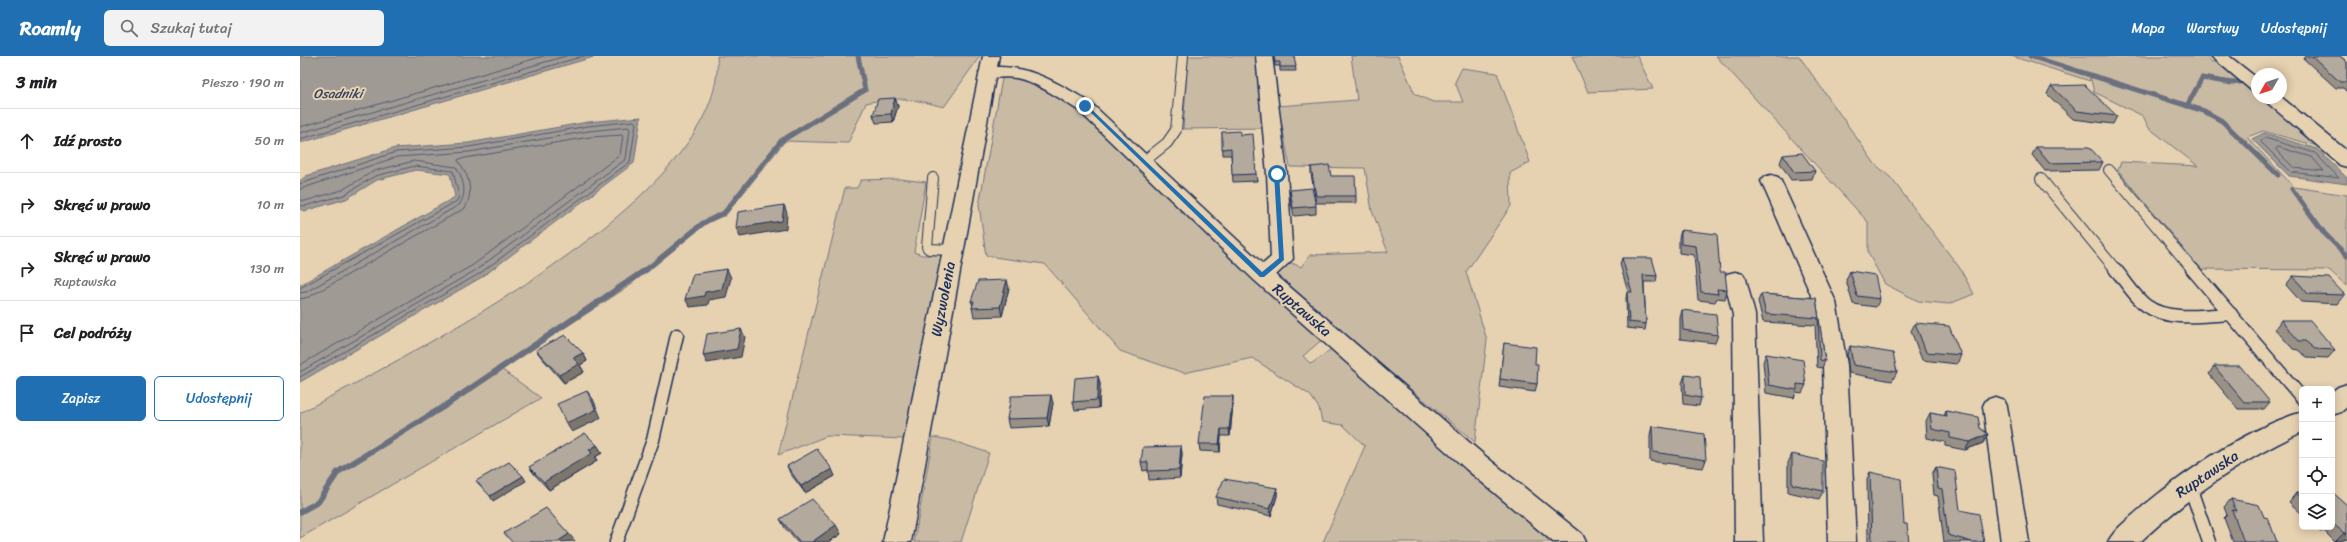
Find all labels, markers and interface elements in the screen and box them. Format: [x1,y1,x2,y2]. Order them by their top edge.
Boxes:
search box [104,10,384,46]
text: Roamly [20,12,80,45]
text: Szukaj tutaj [150,15,232,41]
text: Mapa [2132,16,2164,41]
text: Warstwy [2186,16,2239,41]
text: Udostępnij [2261,16,2327,41]
icon: search [118,17,140,39]
text: 3 min [16,67,57,97]
north arrow [2251,68,2287,104]
text: Pieszo · 190 m [202,71,284,94]
water label: Osadniki [314,82,365,105]
route end [1076,97,1094,115]
text: Idź prosto [54,128,122,154]
text: 50 m [254,129,284,152]
icon: ahead [16,130,38,152]
route start [1268,165,1286,183]
text: Skręć w prawo [54,192,150,218]
text: 10 m [257,193,284,216]
icon: right [16,194,38,216]
text: Skręć w prawo [54,244,150,270]
text: 130 m [250,257,284,280]
icon: right [16,258,38,280]
street label: Wyzwolenia [923,259,963,339]
text: Ruptawska [54,270,116,293]
street label: Ruptawska [1266,277,1338,344]
text: Cel podróży [54,320,131,346]
icon: arrive [16,322,38,344]
button: Zapisz [16,376,146,421]
button: Udostępnij [154,376,284,421]
map controls [2299,386,2335,530]
button: + [2299,386,2335,422]
button: − [2299,422,2335,458]
street label: Ruptawska [2170,443,2244,505]
button: locate [2299,458,2335,494]
button: layers [2299,494,2335,530]

